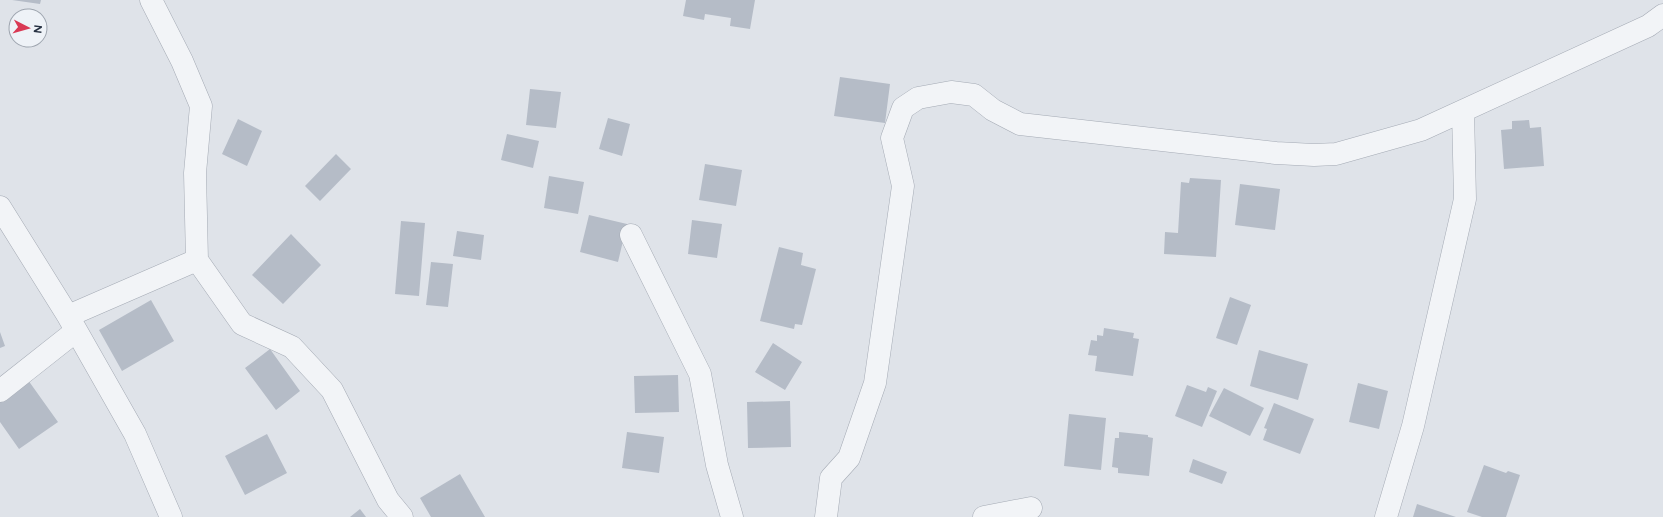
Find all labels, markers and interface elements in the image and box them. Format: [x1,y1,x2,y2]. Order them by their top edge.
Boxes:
north arrow [8,8,48,48]
text: N [31,24,44,34]

